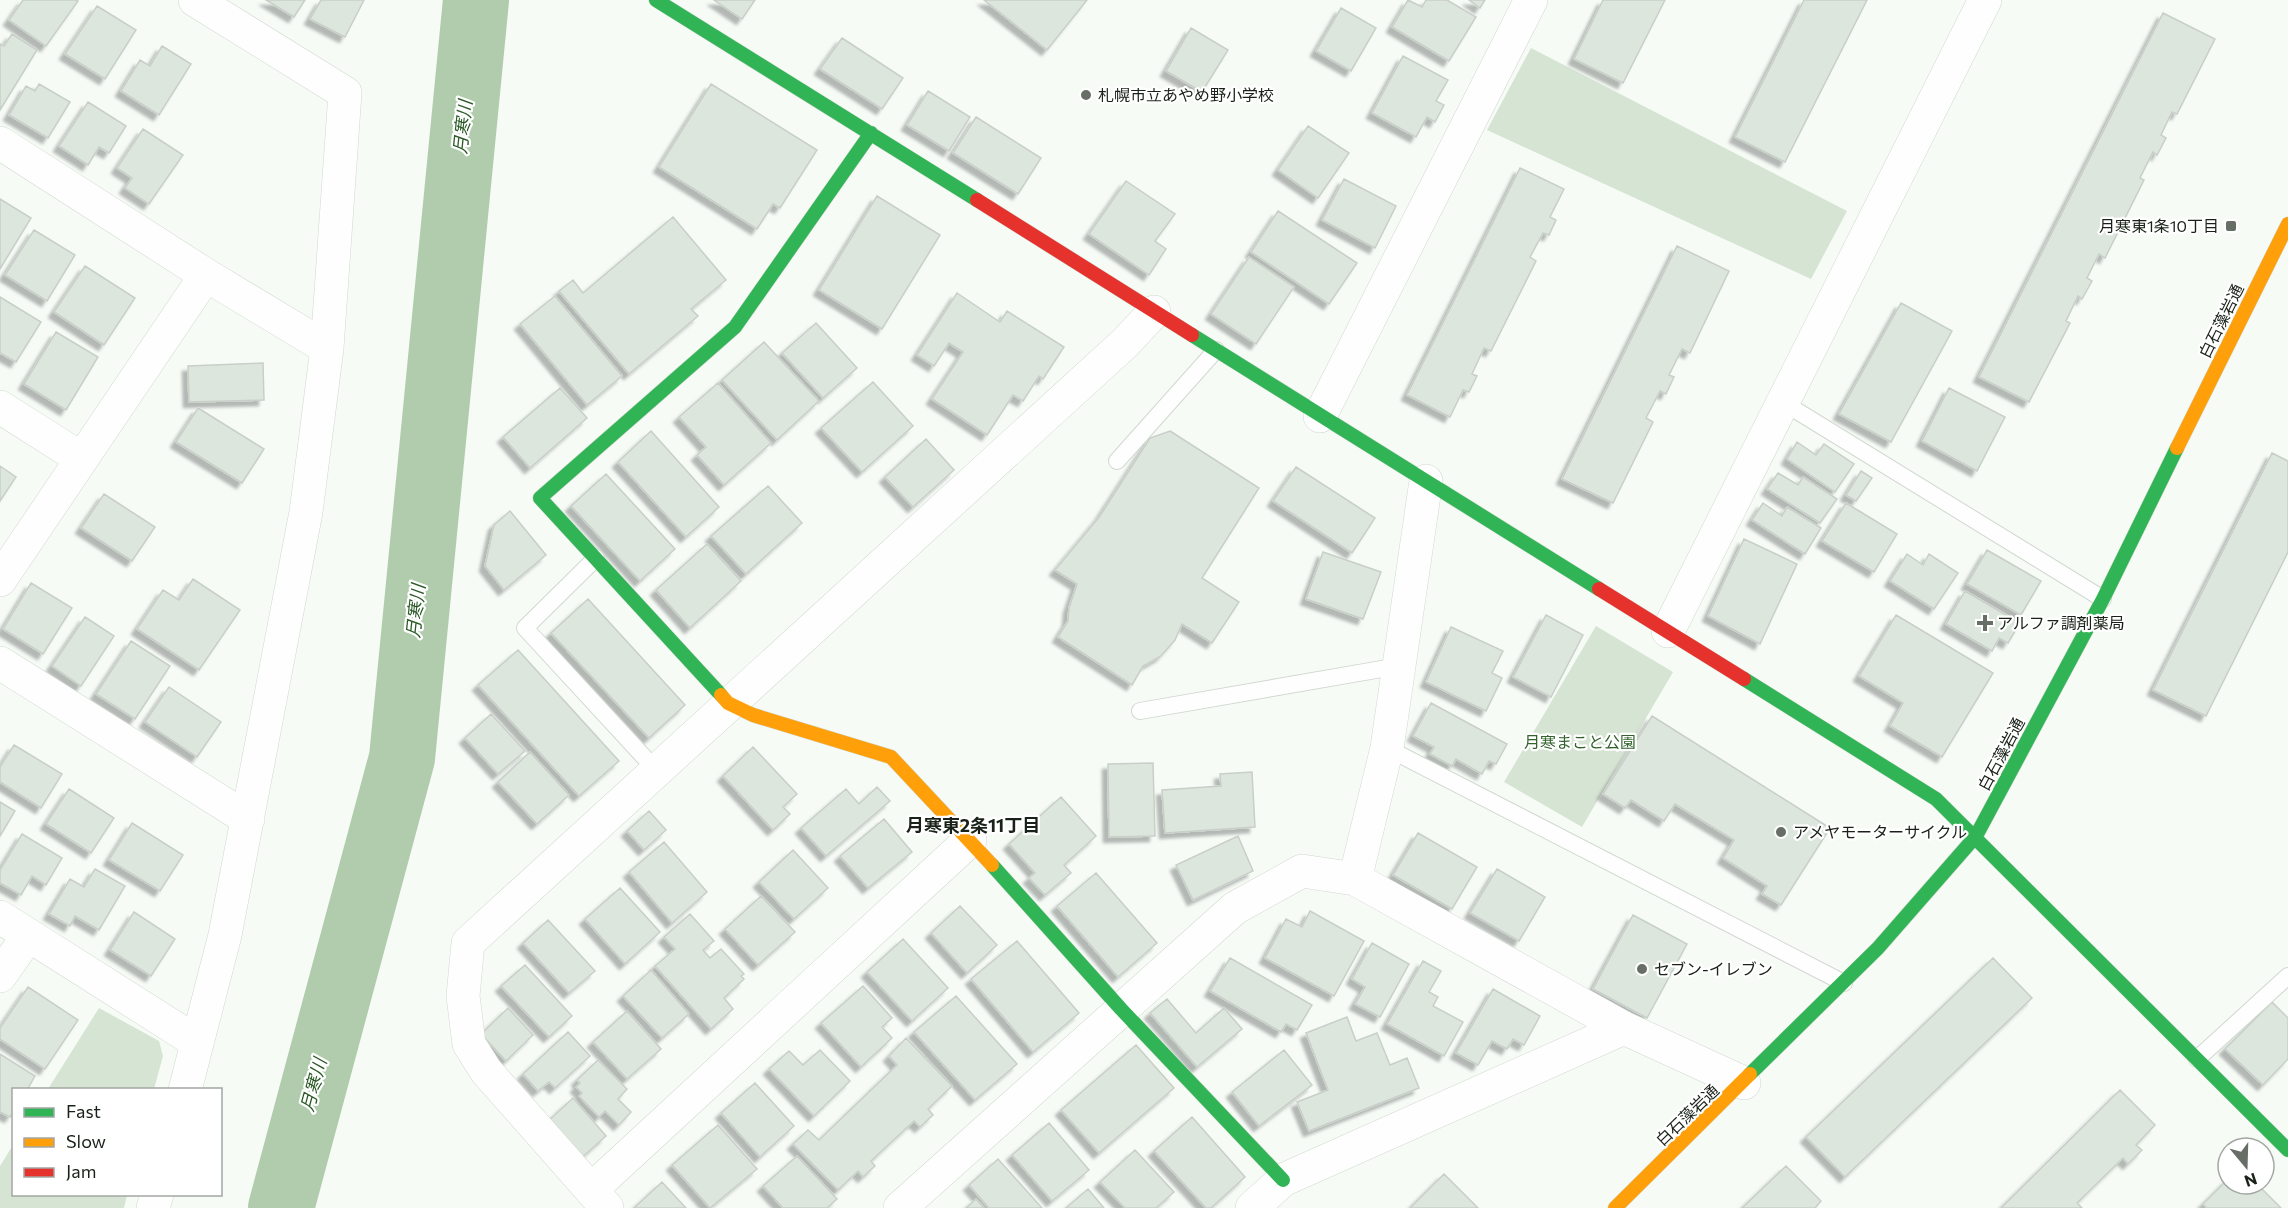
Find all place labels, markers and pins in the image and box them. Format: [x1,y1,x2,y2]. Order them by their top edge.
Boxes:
place label: 札幌市立あやめ野小学校 [1098,85,1274,104]
marker: 札幌市立あやめ野小学校 [1079,88,1093,102]
place label: 月寒東1条10丁目 [2099,216,2219,235]
marker: 月寒東1条10丁目 [2224,219,2238,233]
place label: アルファ調剤薬局 [1997,613,2125,632]
marker: アルファ調剤薬局 [1978,616,1992,630]
place label: アメヤモーターサイクル [1793,822,1967,841]
marker: アメヤモーターサイクル [1774,825,1788,839]
place label: セブン-イレブン [1654,959,1773,978]
marker: セブン-イレブン [1635,962,1649,976]

